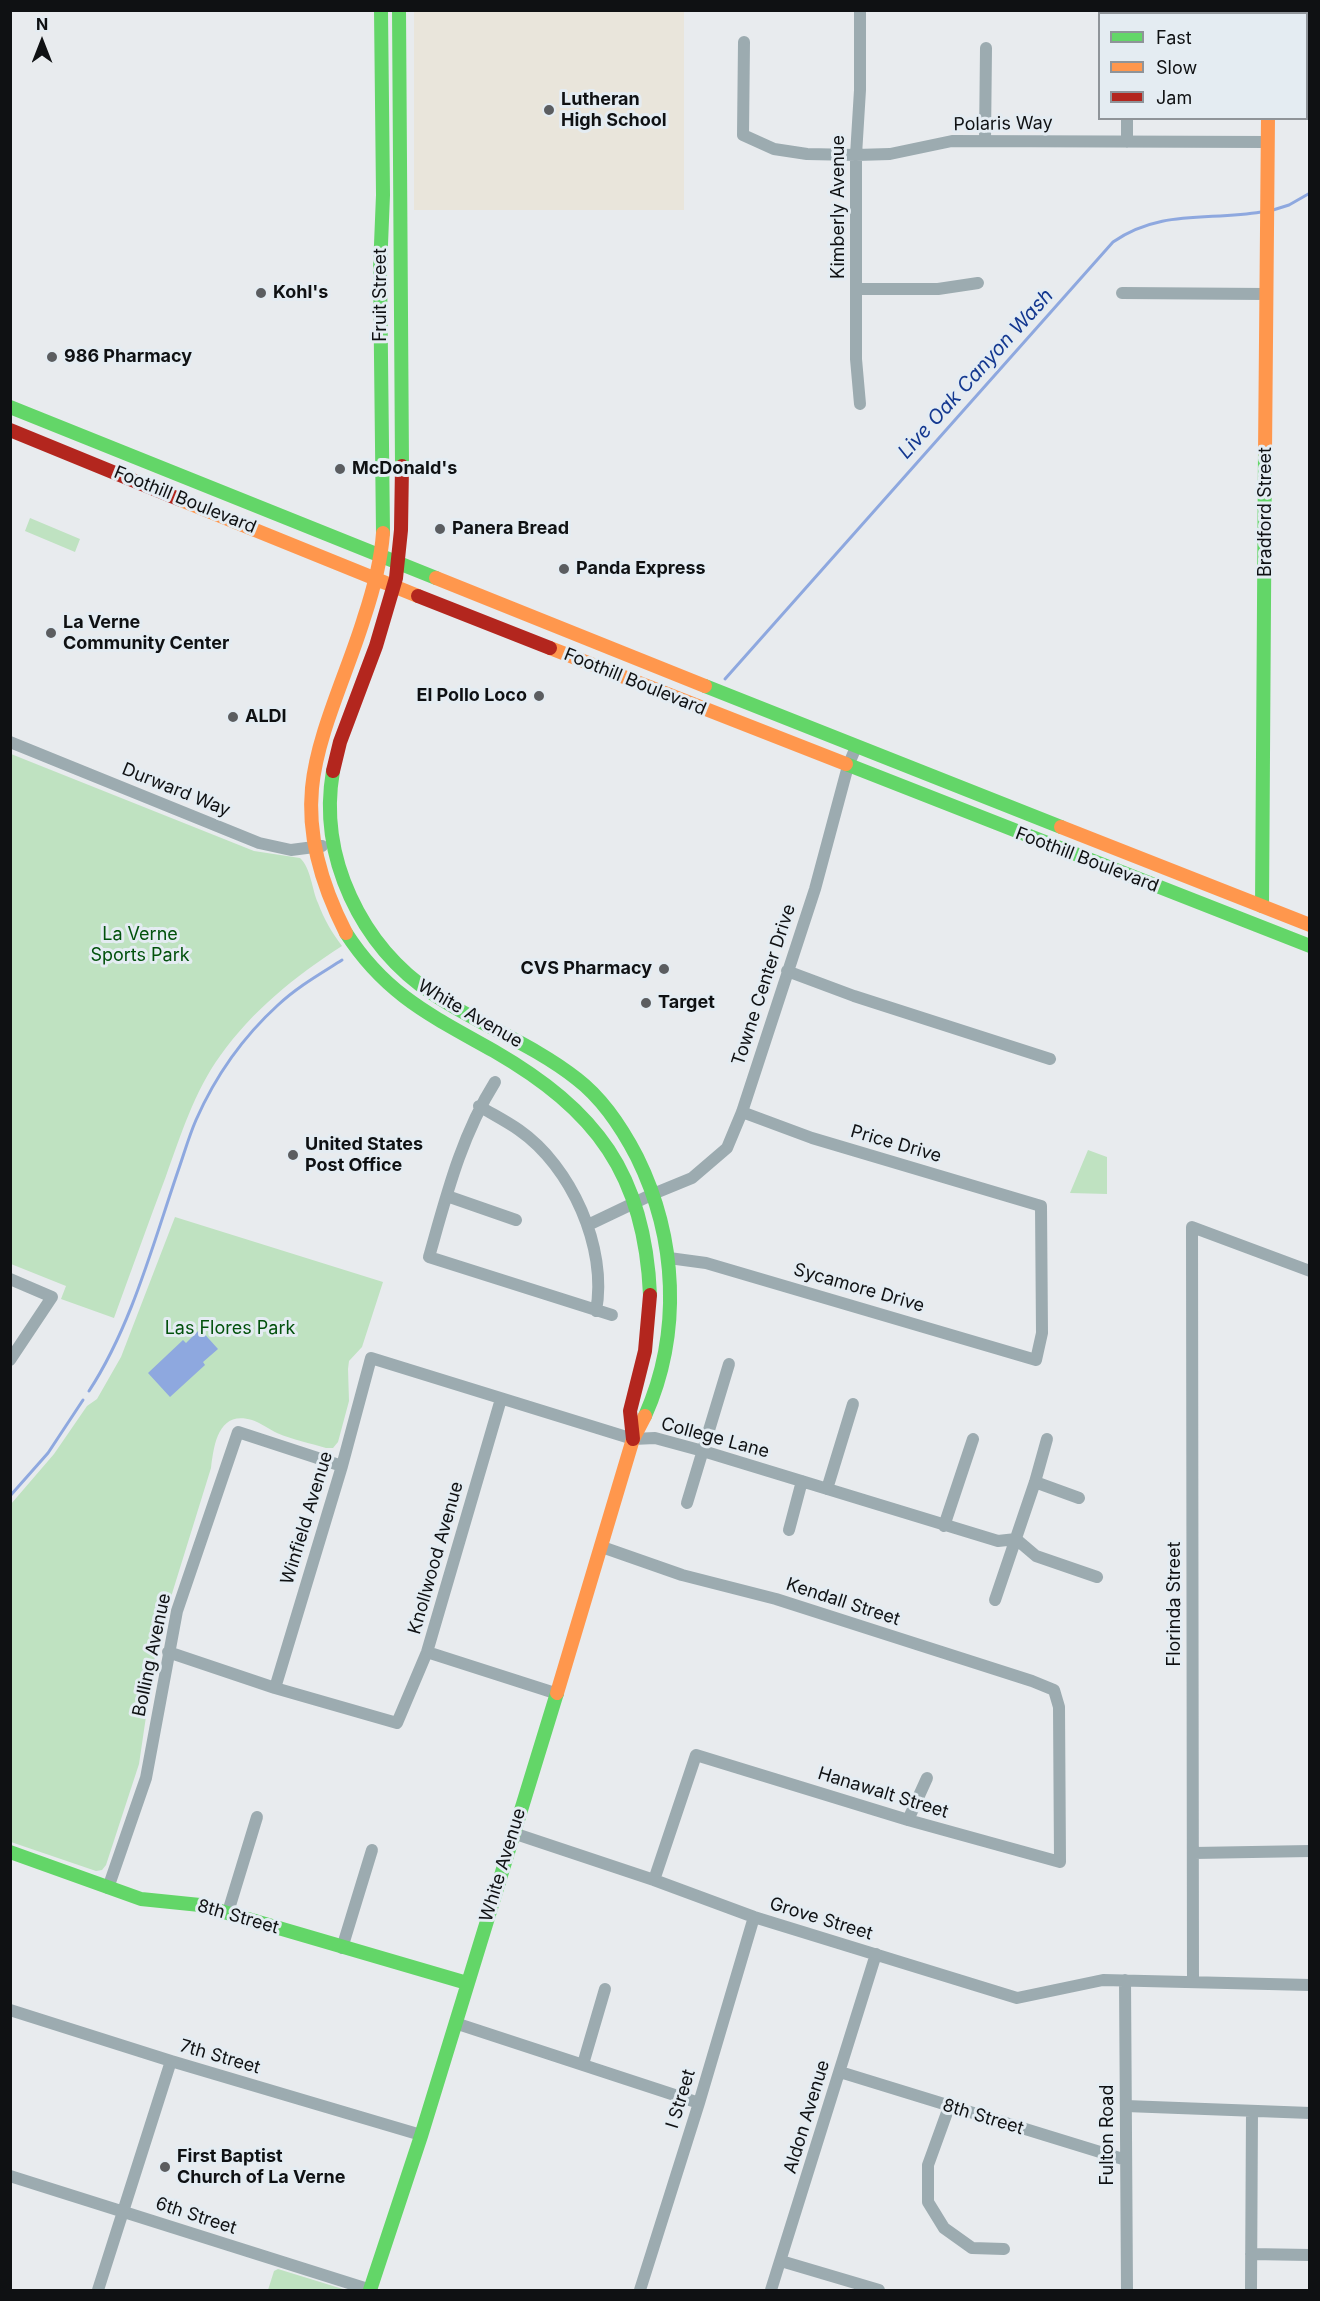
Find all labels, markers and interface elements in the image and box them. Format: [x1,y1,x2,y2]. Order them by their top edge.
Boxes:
north arrow [12,12,72,72]
legend [1098,12,1308,120]
text: N [36,14,48,34]
text: Fast [1156,27,1192,48]
text: Slow [1156,57,1197,78]
text: Jam [1156,87,1192,108]
place label: Lutheran High School [561,89,667,132]
marker: Lutheran High School [542,103,556,117]
street label: Polaris Way [953,112,1053,136]
street label: Kimberly Avenue [828,135,850,279]
street label: Fruit Street [370,248,392,342]
place label: Kohl's [273,282,328,304]
water label: Live Oak Canyon Wash [893,284,1059,464]
marker: Kohl's [254,286,268,300]
place label: 986 Pharmacy [64,346,192,368]
marker: 986 Pharmacy [45,350,59,364]
street label: Bradford Street [1255,447,1277,577]
place label: McDonald's [352,458,457,480]
street label: Foothill Boulevard [111,462,259,538]
marker: McDonald's [333,462,347,476]
place label: Panera Bread [452,518,569,540]
marker: Panera Bread [433,522,447,536]
place label: Panda Express [576,558,706,580]
marker: Panda Express [557,562,571,576]
place label: La Verne Community Center [63,612,229,654]
marker: La Verne Community Center [44,626,58,640]
street label: Foothill Boulevard [561,644,709,720]
place label: El Pollo Loco [416,685,527,707]
marker: El Pollo Loco [532,689,546,703]
place label: ALDI [245,706,287,728]
marker: ALDI [226,710,240,724]
street label: Durward Way [119,758,233,822]
street label: Foothill Boulevard [1012,823,1162,897]
street label: Towne Center Drive [728,901,800,1069]
park label: La Verne Sports Park [90,924,190,966]
place label: CVS Pharmacy [520,958,652,980]
marker: CVS Pharmacy [657,962,671,976]
street label: White Avenue [414,975,526,1053]
place label: Target [658,992,715,1014]
marker: Target [639,996,653,1010]
street label: Price Drive [848,1121,944,1167]
place label: United States Post Office [305,1134,423,1176]
marker: United States Post Office [286,1148,300,1162]
street label: Sycamore Drive [791,1259,927,1317]
park label: Las Flores Park [165,1318,295,1340]
street label: College Lane [659,1413,771,1463]
street label: Winfield Avenue [277,1449,337,1587]
street label: Knollwood Avenue [404,1479,468,1637]
street label: Florinda Street [1164,1542,1186,1666]
street label: Kendall Street [783,1573,903,1631]
street label: Bolling Avenue [128,1591,176,1719]
street label: Hanawalt Street [815,1763,951,1823]
street label: White Avenue [476,1806,530,1924]
street label: Grove Street [767,1893,875,1945]
street label: 8th Street [195,1895,281,1939]
street label: 7th Street [177,2035,263,2079]
street label: Aldon Avenue [779,2058,835,2176]
street label: I Street [662,2067,700,2131]
street label: Fulton Road [1097,2085,1119,2185]
street label: 8th Street [940,2094,1026,2140]
place label: First Baptist Church of La Verne [177,2146,345,2188]
marker: First Baptist Church of La Verne [158,2160,172,2174]
street label: 6th Street [153,2193,239,2239]

